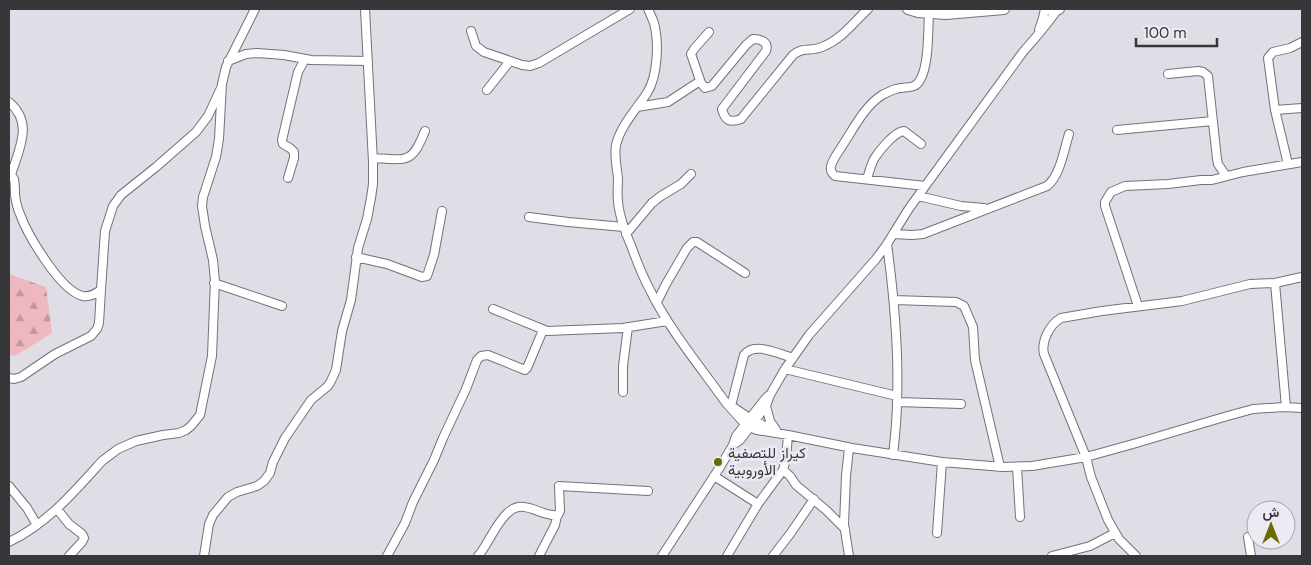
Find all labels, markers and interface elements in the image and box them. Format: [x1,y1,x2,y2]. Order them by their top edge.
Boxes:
scale bar [1136,15,1217,47]
text: 100 m [1144,23,1187,43]
place label: كيراز للتصفية الأوروبية [728,443,806,480]
marker: كيراز للتصفية الأوروبية [712,456,724,468]
north arrow [1246,500,1296,550]
text: ش [1263,503,1280,521]

